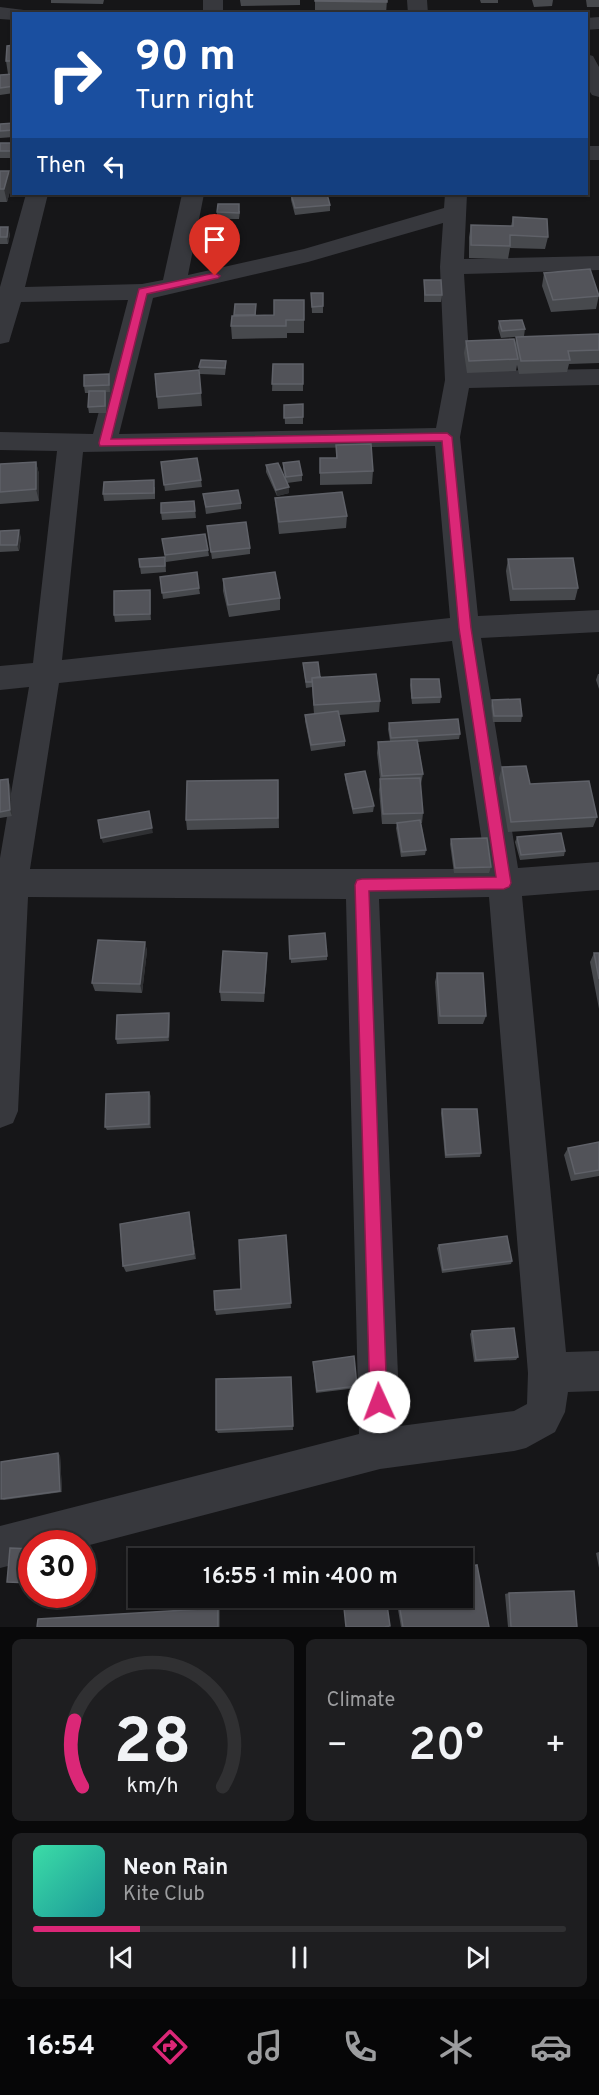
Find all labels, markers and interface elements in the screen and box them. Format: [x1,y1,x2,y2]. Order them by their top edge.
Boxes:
text: 90 m [135,32,236,85]
icon: right [36,36,114,114]
text: Turn right [135,84,254,118]
icon: left [98,150,131,183]
text: Then [36,153,86,180]
pin [189,214,240,276]
icon: arrive [198,223,231,256]
position arrow [347,1370,411,1434]
speed limit sign: 30 [18,1530,96,1608]
text: 16:55 · 1 min · 400 m [203,1564,398,1591]
text: Climate [327,1688,395,1714]
text: 28 [114,1706,191,1785]
text: 20° [408,1719,484,1776]
text: − [327,1726,348,1768]
text: + [545,1726,566,1768]
text: km/h [127,1773,179,1800]
text: Neon Rain [123,1855,228,1882]
text: Kite Club [123,1882,205,1908]
icon: previous [105,1941,138,1974]
icon: pause [283,1941,316,1974]
icon: next [461,1941,494,1974]
icon: directions [149,2026,191,2068]
icon: music [244,2026,286,2068]
icon: phone [339,2026,381,2068]
icon: climate [435,2026,477,2068]
icon: car [530,2026,572,2068]
text: 16:54 [27,2030,95,2064]

